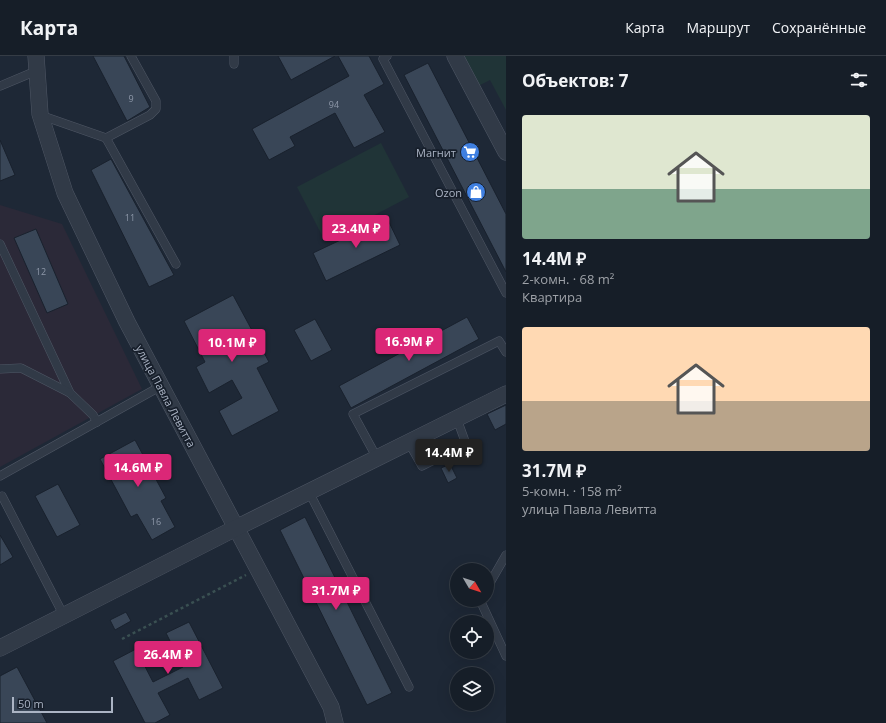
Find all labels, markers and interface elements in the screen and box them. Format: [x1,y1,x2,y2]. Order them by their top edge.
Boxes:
text: Карта [20,15,78,41]
text: Карта [625,18,664,37]
text: Маршрут [686,18,750,37]
text: Сохранённые [772,18,866,37]
text: Объектов: 7 [522,69,628,92]
icon: filters [848,69,870,91]
house number: 9 [128,92,134,105]
house number: 94 [329,98,339,111]
supermarket icon: Магнит [459,141,481,163]
icon: home [660,141,732,213]
place label: Магнит [416,145,456,160]
shop icon: Ozon [465,181,487,203]
place label: Ozon [435,185,462,200]
house number: 11 [125,211,135,224]
pin: 23.4M ₽ [319,215,393,249]
text: 23.4M ₽ [331,219,381,237]
text: 14.4M ₽ [522,247,586,270]
house number: 12 [36,265,46,278]
text: 2-комн. · 68 m² [522,270,614,288]
text: Квартира [522,288,582,306]
pin: 16.9M ₽ [372,328,446,362]
pin: 10.1M ₽ [195,329,269,363]
text: 16.9M ₽ [384,332,434,350]
text: 10.1M ₽ [207,333,257,351]
street label: улица Павла Левитта [133,342,199,450]
icon: home [660,353,732,425]
pin: 14.4M ₽ [412,439,486,473]
text: 14.4M ₽ [424,443,474,461]
pin: 14.6M ₽ [101,454,175,488]
text: 14.6M ₽ [113,458,163,476]
text: 31.7M ₽ [522,459,586,482]
text: 5-комн. · 158 m² [522,482,622,500]
text: улица Павла Левитта [522,500,657,518]
house number: 16 [151,515,161,528]
north arrow [450,563,494,607]
map controls [450,563,494,711]
pin: 31.7M ₽ [299,577,373,611]
text: 31.7M ₽ [311,581,361,599]
button: locate [450,615,494,659]
pin: 26.4M ₽ [131,641,205,675]
text: 26.4M ₽ [143,645,193,663]
button: layers [450,667,494,711]
scale bar [12,695,113,714]
text: 50 m [18,696,44,711]

